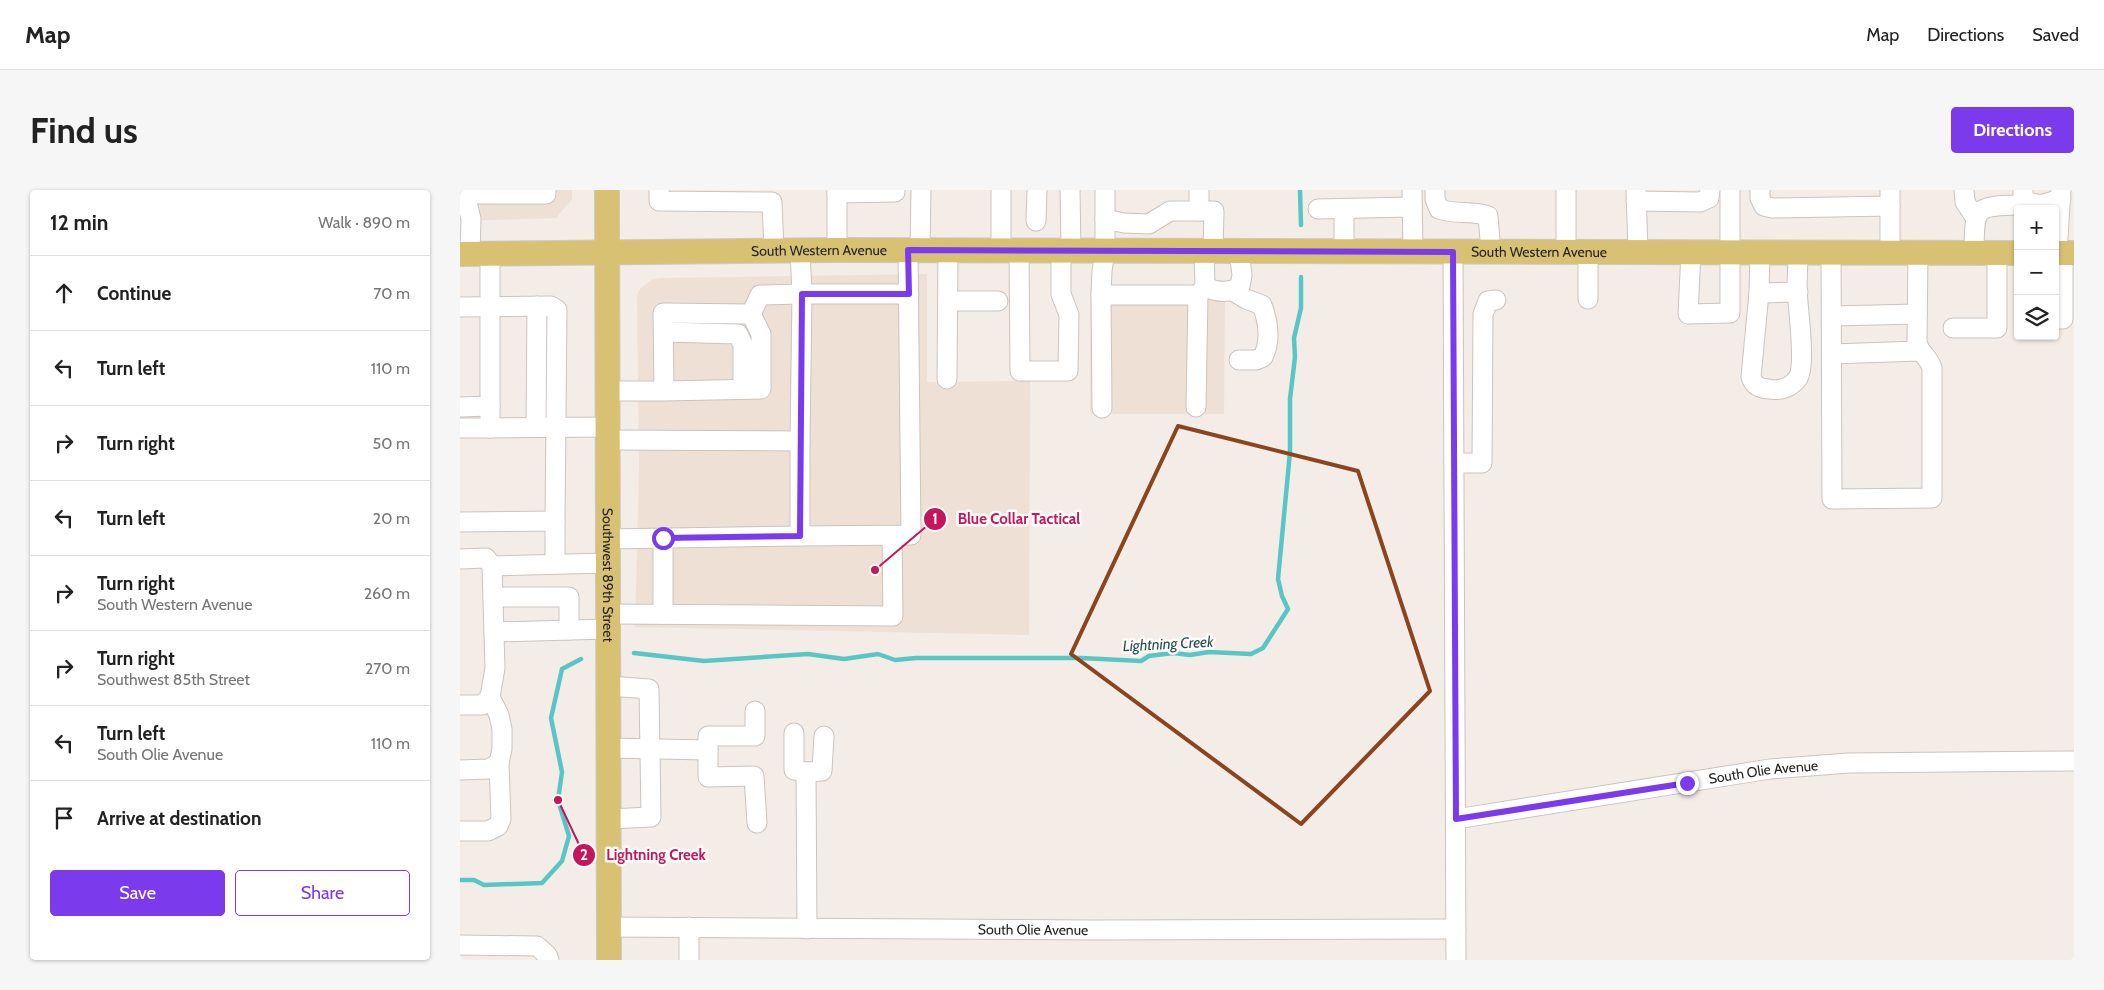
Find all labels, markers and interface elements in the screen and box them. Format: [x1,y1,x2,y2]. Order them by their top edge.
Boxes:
text: Map [25,20,71,49]
text: Map [1866,24,1899,46]
text: Directions [1927,24,2004,46]
text: Saved [2032,24,2079,46]
button: Directions [1951,107,2074,153]
text: Find us [30,109,138,152]
map controls [2014,205,2059,340]
button: + [2014,205,2059,250]
text: 12 min [50,210,108,235]
text: Walk · 890 m [318,213,410,232]
street label: South Western Avenue [751,241,887,260]
street label: South Western Avenue [1471,243,1607,261]
button: − [2014,250,2059,295]
icon: ahead [50,279,78,307]
text: Continue [97,282,171,305]
text: 70 m [373,284,410,303]
button: layers [2014,295,2059,340]
icon: left [50,354,78,382]
text: Turn left [97,357,165,380]
text: 110 m [371,359,410,378]
icon: right [50,429,78,457]
text: Turn right [97,432,175,455]
text: 50 m [373,434,410,453]
icon: left [50,504,78,532]
callout: Blue Collar Tactical [922,504,1090,534]
text: Turn left [97,507,165,530]
street label: Southwest 89th Street [599,508,617,642]
text: 20 m [373,509,410,528]
text: 1 [932,510,938,528]
text: Blue Collar Tactical [958,510,1080,528]
route start [652,527,675,550]
text: Turn right [97,572,175,595]
icon: right [50,579,78,607]
text: 260 m [364,584,410,603]
text: South Western Avenue [97,595,252,614]
water label: Lightning Creek [1122,633,1214,655]
text: Turn right [97,647,175,670]
icon: right [50,654,78,682]
text: 270 m [365,659,410,678]
text: Southwest 85th Street [97,670,250,689]
text: Turn left [97,722,165,745]
icon: left [50,729,78,757]
text: 110 m [371,734,410,753]
text: South Olie Avenue [97,745,223,764]
street label: South Olie Avenue [1707,756,1819,788]
route end [1676,772,1699,795]
icon: arrive [50,804,78,832]
text: Arrive at destination [97,807,261,830]
callout: Lightning Creek [571,840,716,870]
text: 2 [580,846,588,864]
text: Lightning Creek [606,846,707,864]
button: Save [50,870,225,916]
button: Share [235,870,410,916]
street label: South Olie Avenue [978,920,1088,939]

